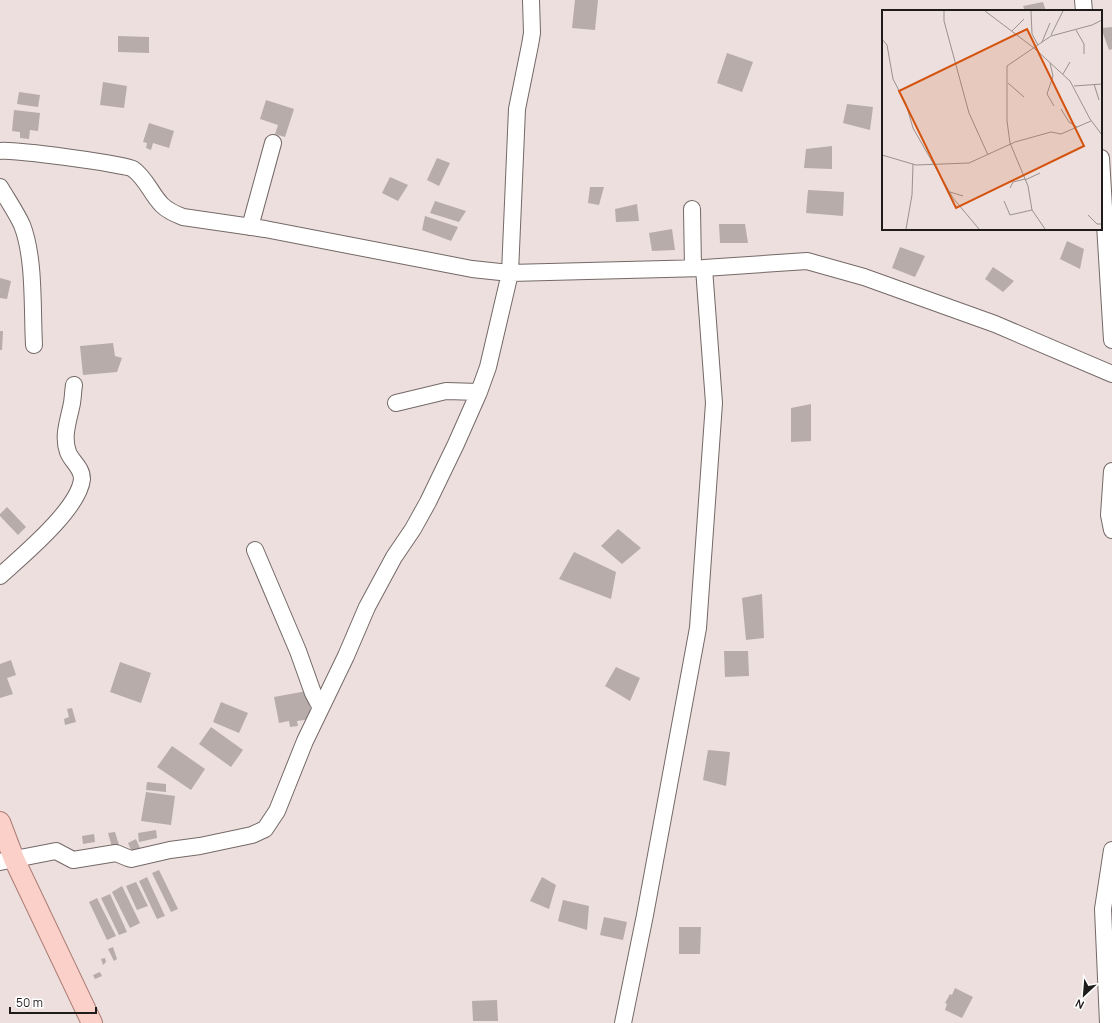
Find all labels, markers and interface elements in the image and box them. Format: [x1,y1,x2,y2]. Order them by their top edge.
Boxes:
inset map [882,10,1102,230]
north arrow [1064,975,1104,1015]
scale bar [10,989,96,1015]
text: 50 m [16,994,43,1011]
text: N [1072,996,1086,1013]

